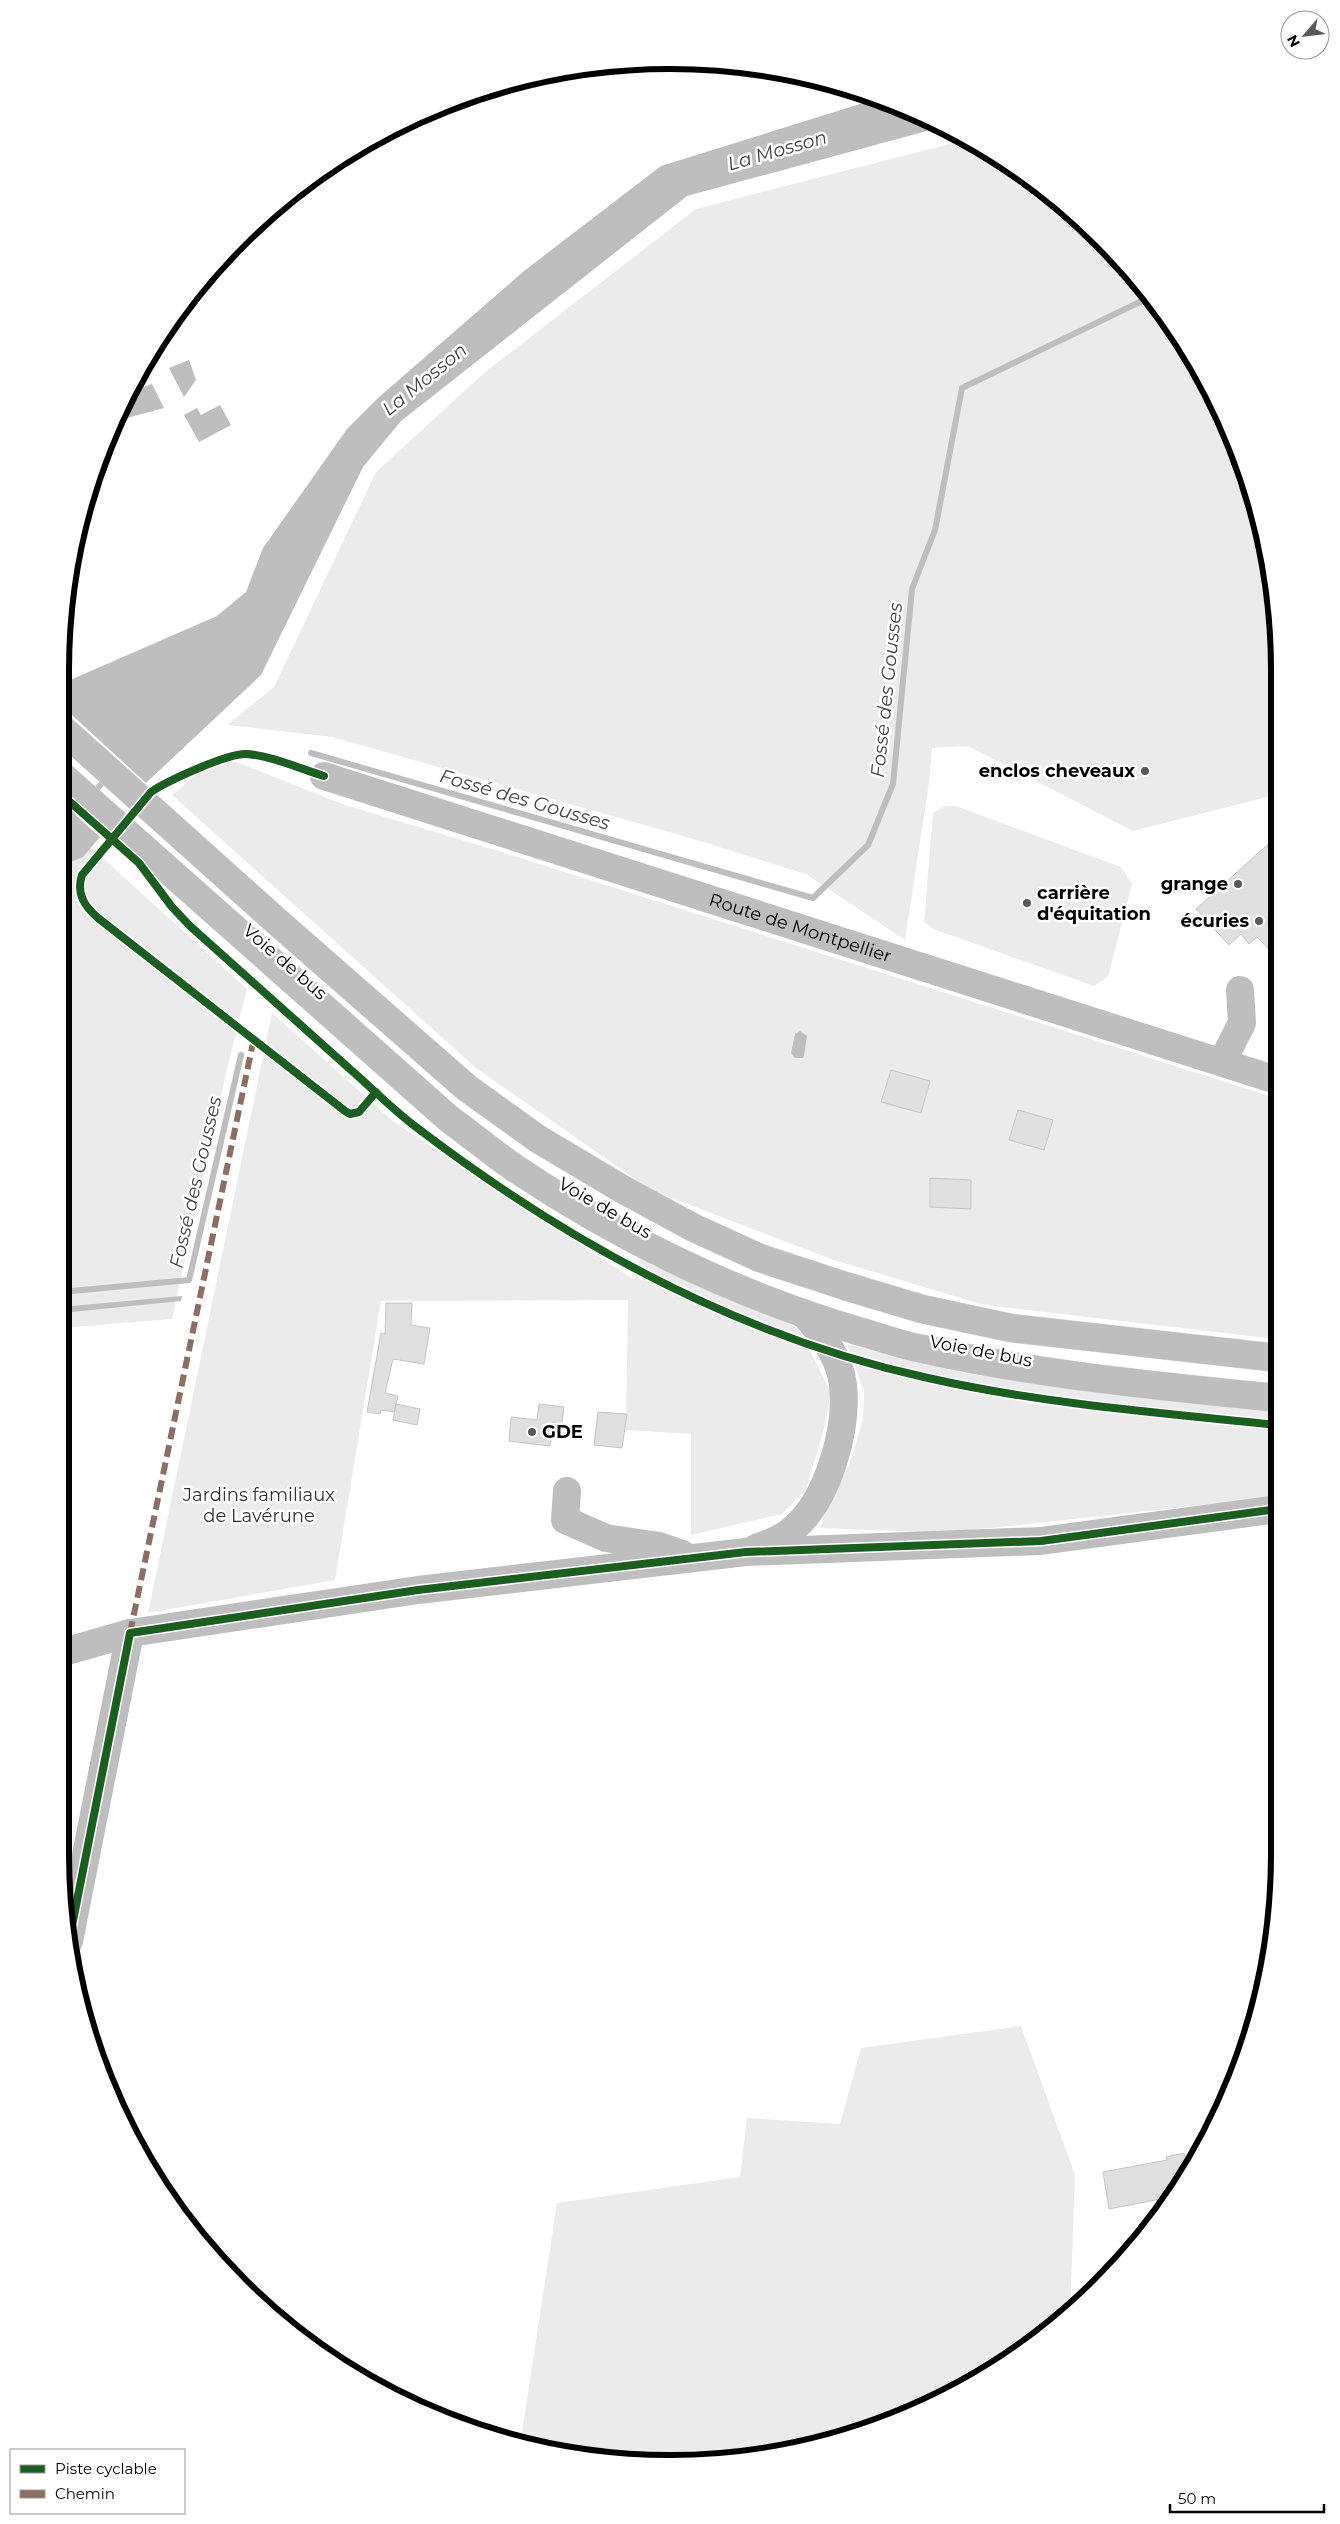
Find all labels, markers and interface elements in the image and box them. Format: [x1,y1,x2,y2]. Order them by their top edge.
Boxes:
north arrow [1280,10,1330,60]
text: N [1283,32,1304,50]
water label: La Mosson [725,125,829,176]
water label: La Mosson [377,338,471,421]
water label: Fossé des Gousses [866,601,907,779]
place label: enclos cheveaux [979,760,1135,782]
water label: Fossé des Gousses [437,764,613,835]
marker: enclos cheveaux [1139,765,1151,777]
place label: grange [1161,873,1228,895]
marker: grange [1232,878,1244,890]
place label: carrière d'équitation [1037,882,1151,925]
street label: Route de Montpellier [706,889,894,968]
marker: carrière d'équitation [1021,897,1033,909]
place label: écuries [1181,910,1249,932]
marker: écuries [1253,915,1265,927]
street label: Voie de bus [238,920,332,1005]
water label: Fossé des Gousses [165,1094,226,1270]
street label: Voie de bus [554,1172,656,1244]
street label: Voie de bus [928,1330,1034,1372]
place label: GDE [542,1421,583,1443]
marker: GDE [526,1426,538,1438]
park label: Jardins familiaux de Lavérune [182,1484,335,1527]
legend [10,2449,185,2514]
text: Piste cyclable [55,2459,157,2478]
scale bar [1170,2482,1324,2514]
text: Chemin [55,2484,115,2503]
text: 50 m [1178,2489,1216,2508]

